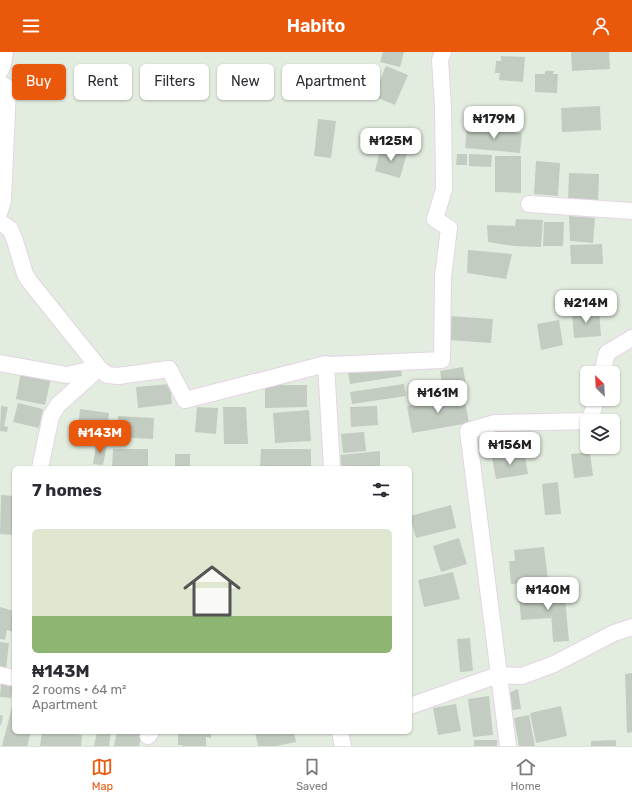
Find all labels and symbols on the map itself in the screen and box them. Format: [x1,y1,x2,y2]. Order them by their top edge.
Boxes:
pin: ₦179M [466,106,522,140]
pin: ₦125M [363,128,419,162]
pin: ₦214M [558,290,614,324]
north arrow [580,366,620,406]
pin: ₦161M [410,380,466,414]
pin: ₦143M [72,420,128,454]
pin: ₦156M [482,432,538,466]
pin: ₦140M [520,577,576,611]

